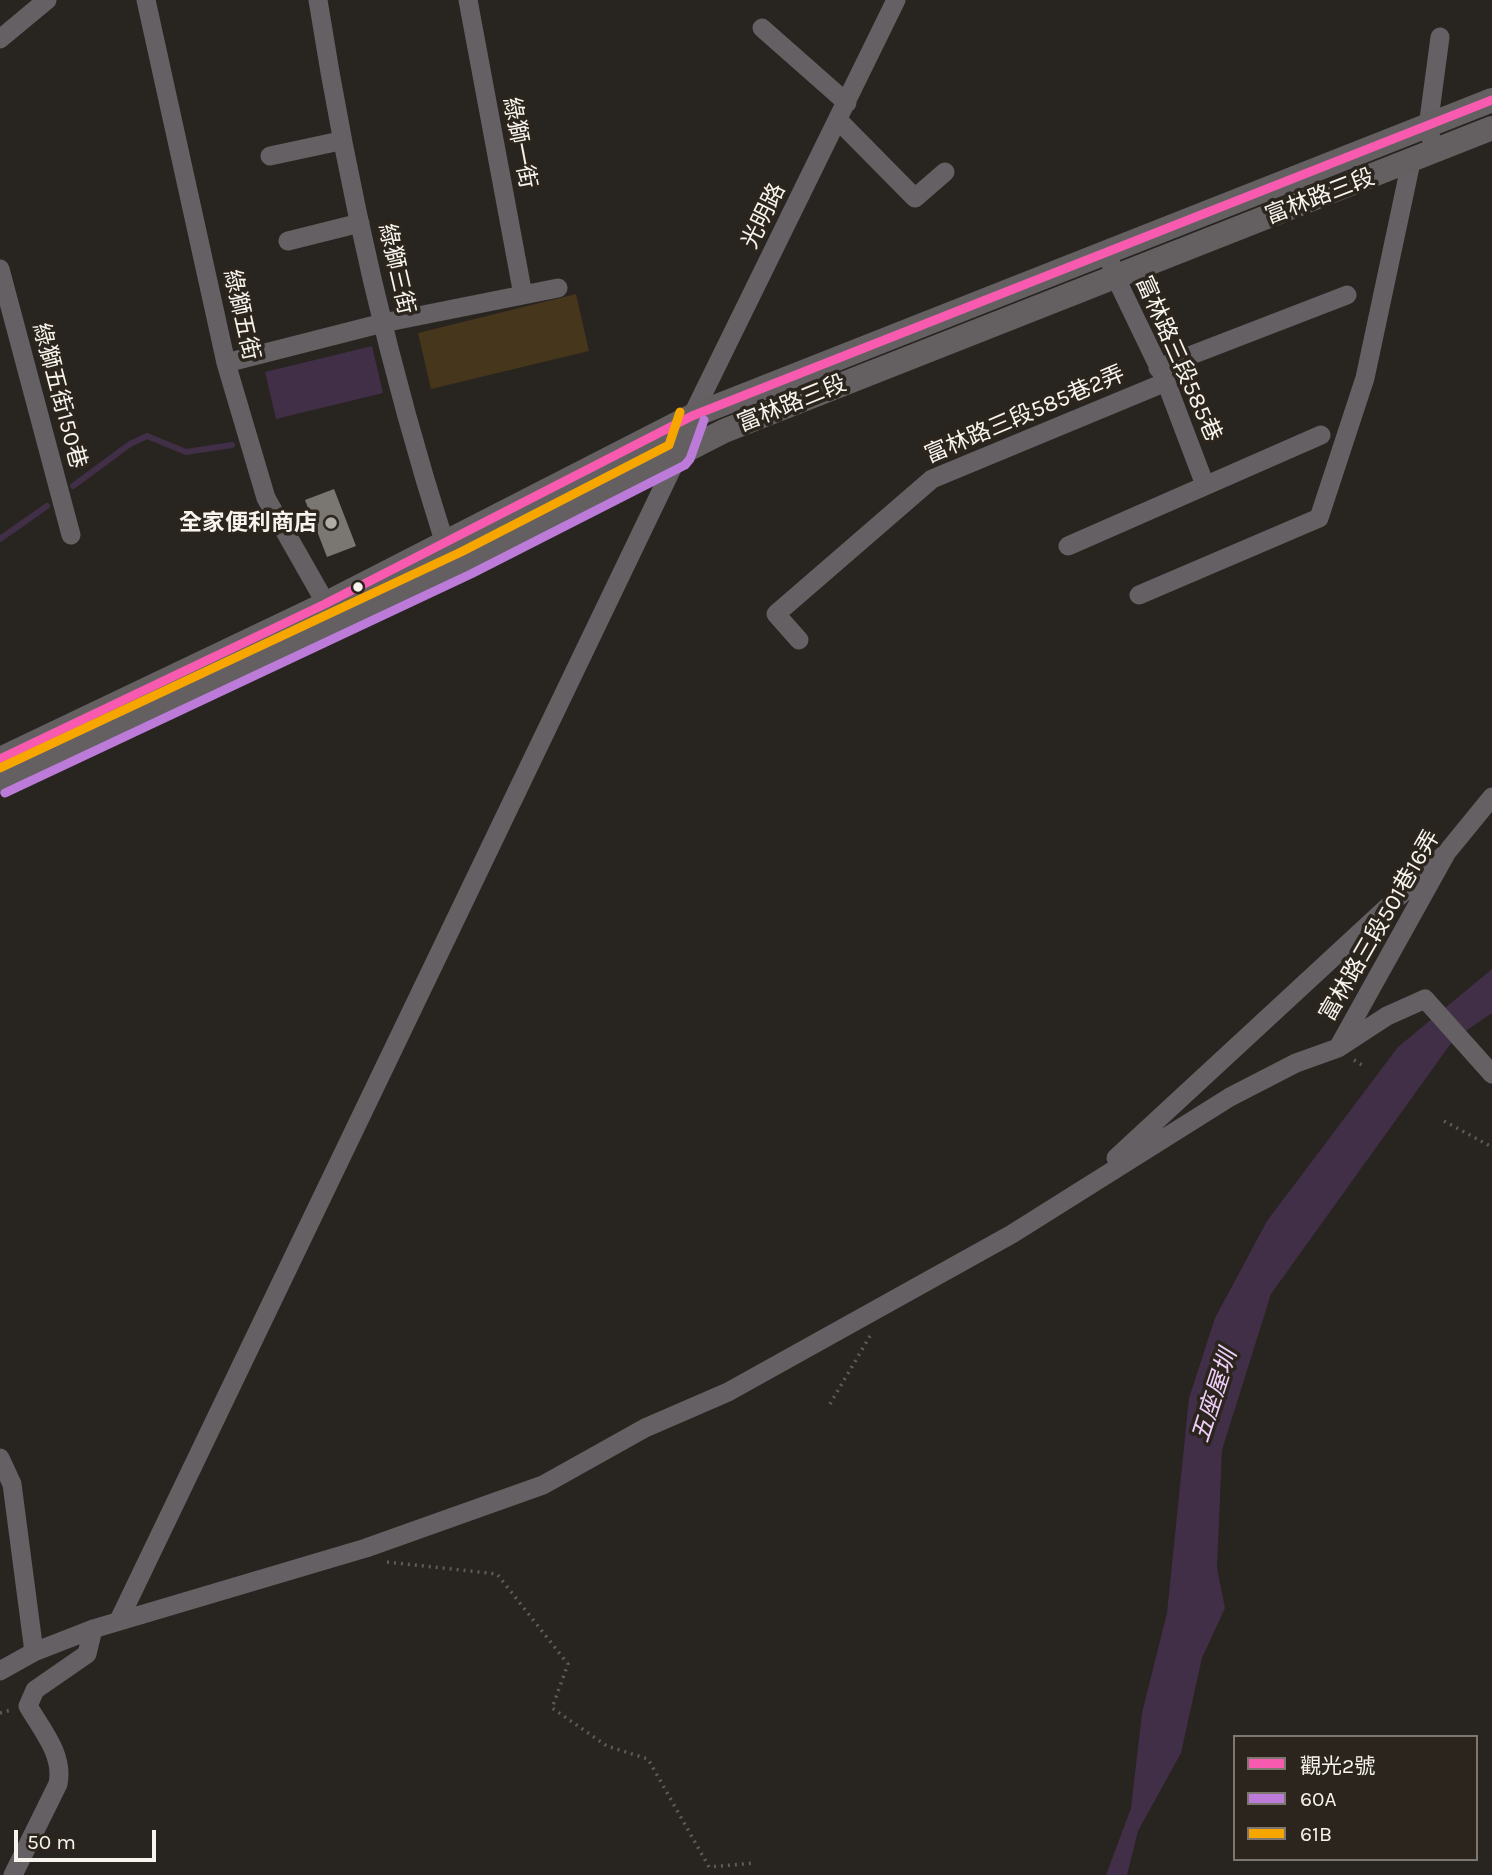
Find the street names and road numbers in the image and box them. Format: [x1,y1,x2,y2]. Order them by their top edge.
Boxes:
street label: 綠獅一街 [497,95,541,191]
street label: 富林路三段 [1261,164,1379,230]
street label: 光明路 [736,179,792,253]
street label: 綠獅三街 [372,221,420,317]
street label: 綠獅五街 [217,267,265,363]
street label: 富林路三段585巷 [1129,272,1227,446]
street label: 綠獅五街150巷 [26,320,92,472]
street label: 富林路三段585巷2弄 [921,360,1129,470]
street label: 富林路三段 [734,370,850,438]
street label: 富林路三段501巷16弄 [1314,826,1446,1026]

